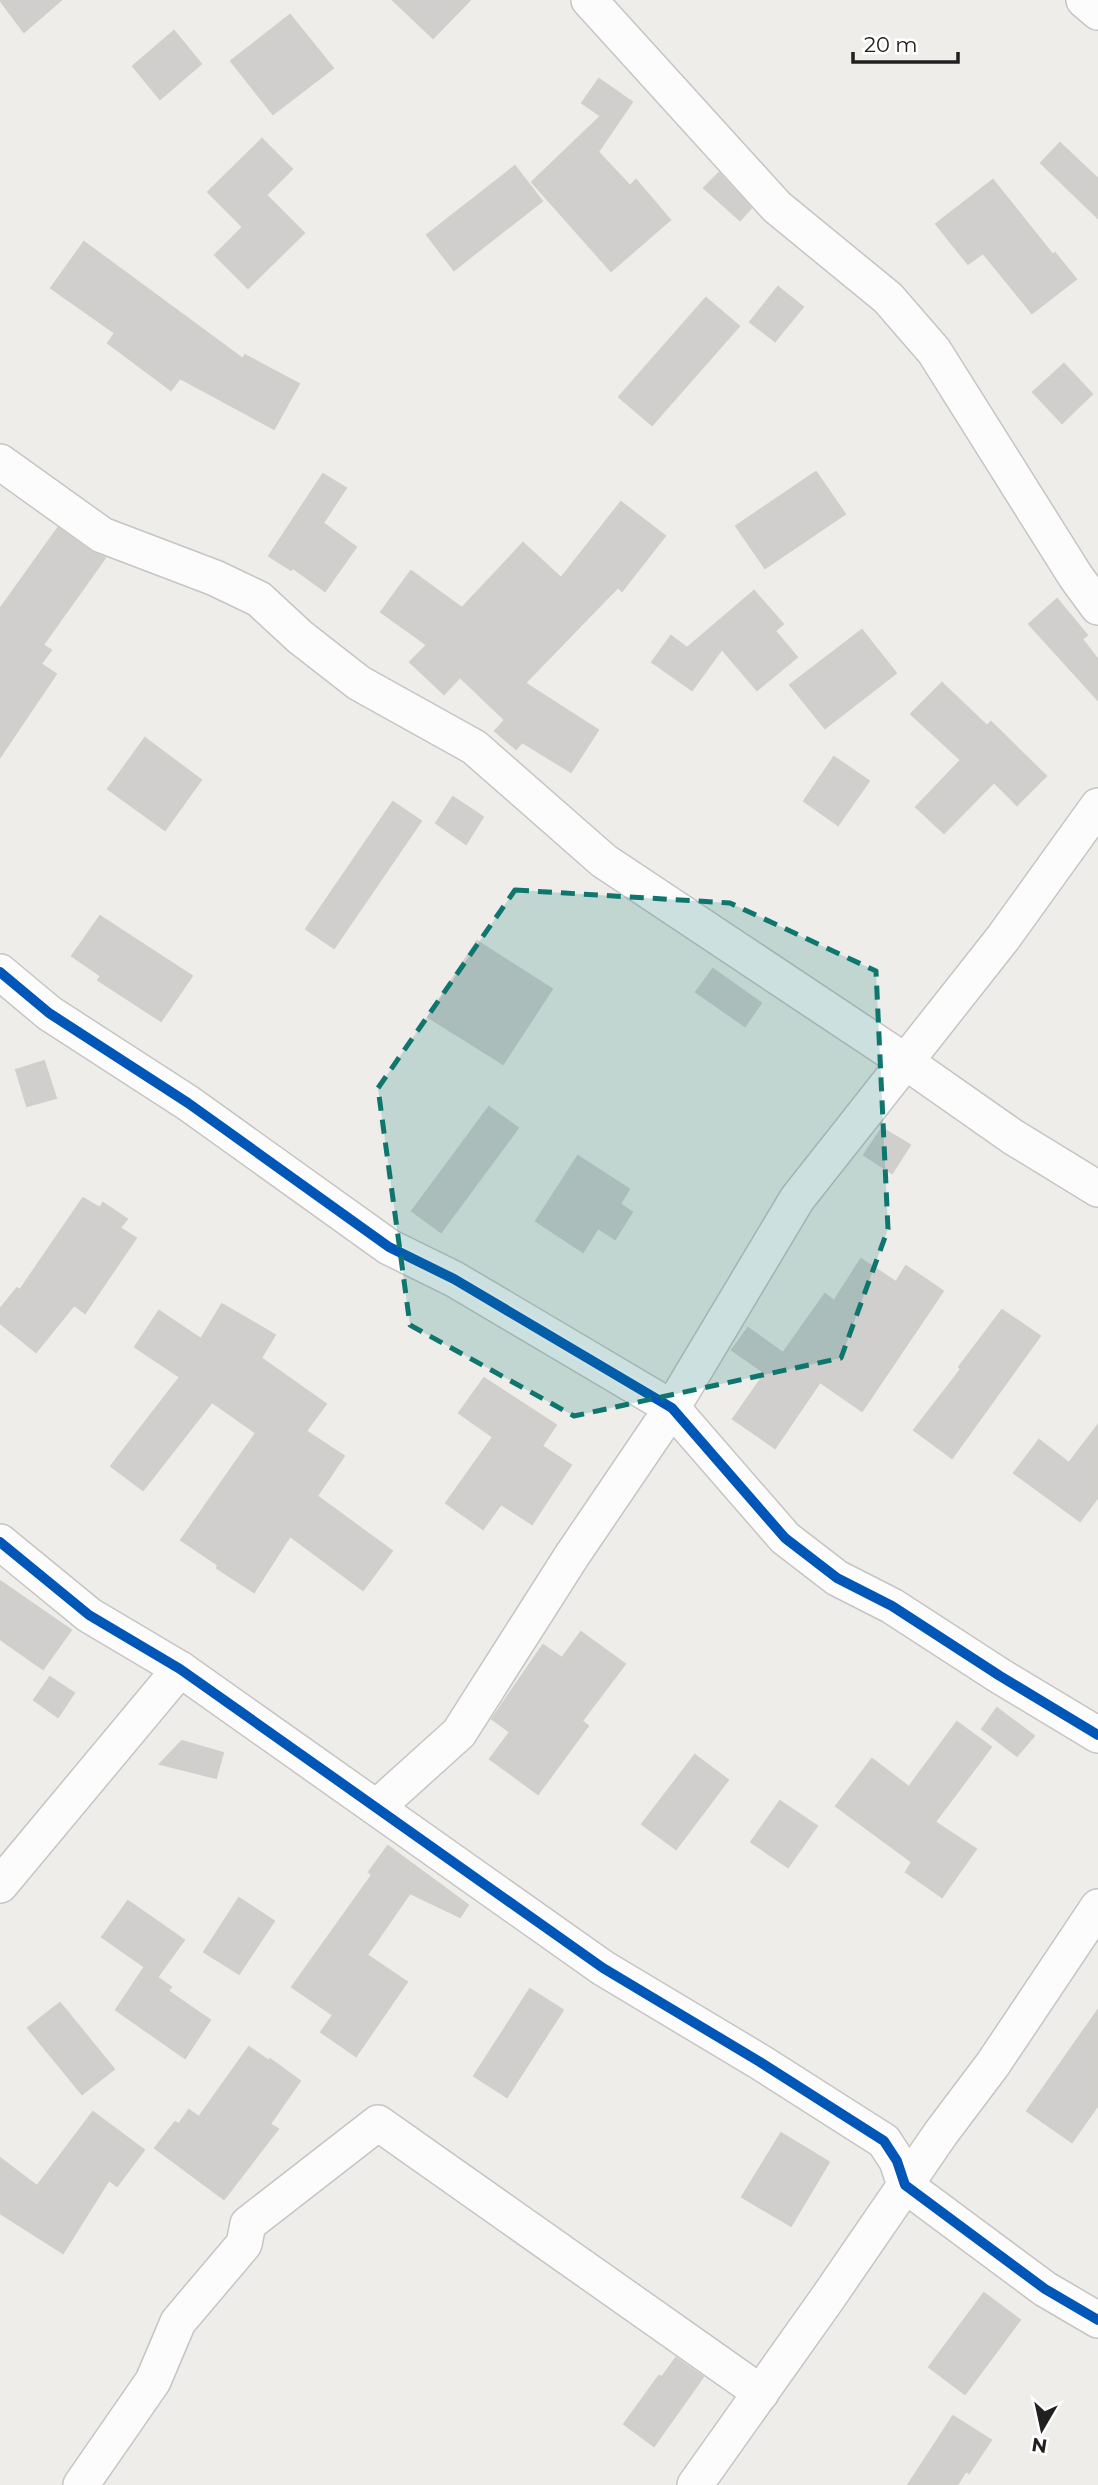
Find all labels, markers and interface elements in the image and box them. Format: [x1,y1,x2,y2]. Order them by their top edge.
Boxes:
scale bar [853,21,958,65]
text: 20 m [864,32,918,57]
north arrow [1007,2394,1077,2464]
text: N [1030,2433,1049,2458]

